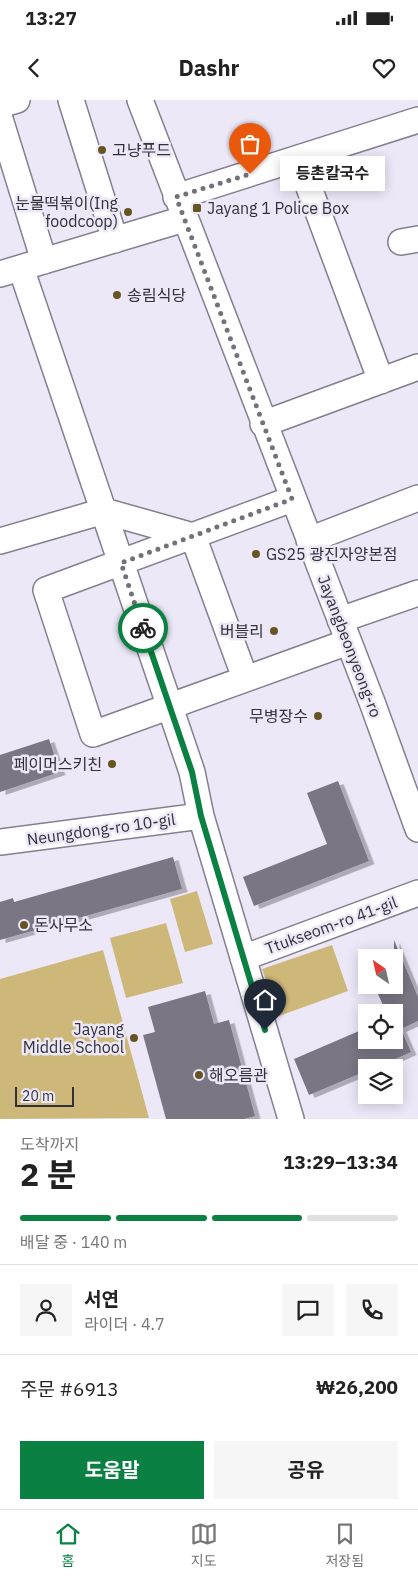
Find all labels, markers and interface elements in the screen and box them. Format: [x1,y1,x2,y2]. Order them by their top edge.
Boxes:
text: 13:27 [25,6,77,30]
text: Dashr [179,53,239,82]
icon: back [20,54,48,82]
icon: heart [370,54,398,82]
pin [229,123,271,174]
icon: bag [236,130,264,158]
place label: 고냥푸드 [112,140,171,160]
marker: 고냥푸드 [96,144,108,156]
callout: 등촌칼국수 [280,156,385,192]
text: 등촌칼국수 [296,163,369,183]
place label: 눈물떡볶이(Ing foodcoop) [15,193,119,231]
place label: Jayang 1 Police Box [207,198,349,218]
marker: Jayang 1 Police Box [191,202,203,214]
marker: 눈물떡볶이(Ing foodcoop) [122,206,134,218]
place label: 송림식당 [127,285,186,305]
marker: 송림식당 [111,289,123,301]
place label: GS25 광진자양본점 [266,544,398,564]
marker: GS25 광진자양본점 [250,548,262,560]
street label: Jayangbeonyeong-ro [314,572,386,720]
courier [118,603,168,653]
icon: bike [129,614,157,642]
place label: 버블리 [220,621,264,641]
marker: 버블리 [268,625,280,637]
place label: 무병장수 [249,706,308,726]
marker: 무병장수 [312,710,324,722]
place label: 페이머스키친 [14,754,102,774]
marker: 페이머스키친 [106,758,118,770]
street label: Neungdong-ro 10-gil [25,809,177,849]
street label: Ttukseom-ro 41-gil [262,892,400,958]
place label: 돈사무소 [34,915,93,935]
marker: 돈사무소 [18,919,30,931]
north arrow [358,949,402,994]
map controls [358,949,403,1104]
pin [244,979,286,1030]
icon: home [251,986,279,1014]
button: locate [358,1004,403,1049]
place label: Jayang Middle School [23,1019,125,1057]
marker: Jayang Middle School [128,1032,140,1044]
button: layers [358,1059,403,1104]
place label: 해오름관 [209,1065,268,1085]
marker: 해오름관 [193,1069,205,1081]
scale bar [15,1084,74,1107]
text: 20 m [22,1087,54,1105]
text: 도착까지 [20,1134,79,1154]
text: 13:29–13:34 [283,1150,398,1174]
text: 2 분 [20,1153,76,1195]
text: 배달 중 · 140 m [20,1232,127,1252]
button: person [20,1284,72,1336]
button: chat [282,1284,334,1336]
button: phone [346,1284,398,1336]
text: 서연 [84,1287,119,1311]
text: 라이더 · 4.7 [84,1314,164,1334]
text: ₩26,200 [316,1375,398,1399]
text: 주문 #6913 [20,1377,119,1401]
button: 도움말 [20,1441,204,1499]
button: 공유 [214,1441,398,1499]
tab: 홈 [54,1520,82,1570]
tab: 지도 [190,1520,218,1570]
tab: 저장됨 [325,1520,364,1570]

